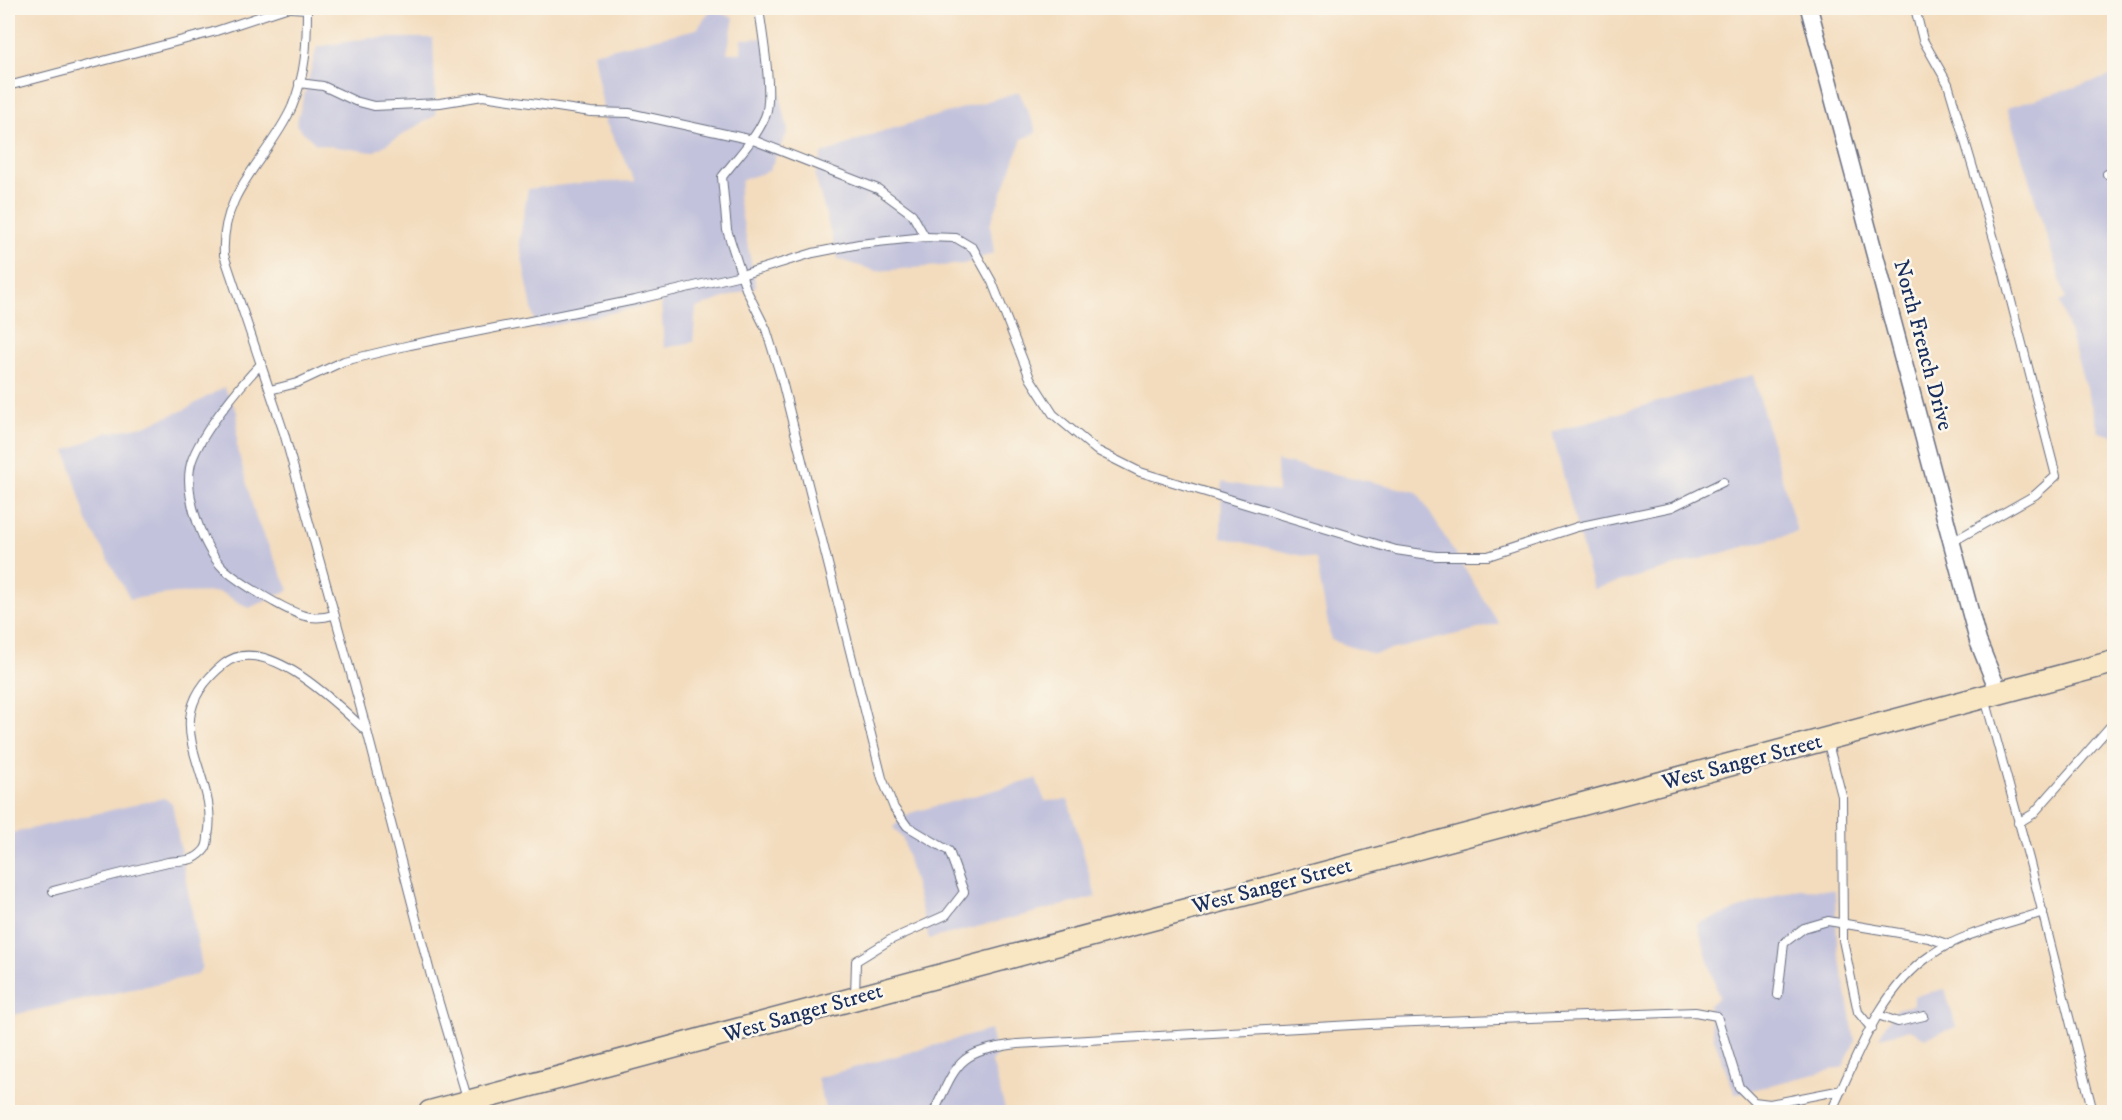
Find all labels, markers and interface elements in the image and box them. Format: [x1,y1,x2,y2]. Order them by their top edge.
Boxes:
street label: North French Drive [1887,257,1959,433]
street label: West Sanger Street [1658,728,1825,797]
street label: West Sanger Street [1188,852,1355,921]
street label: West Sanger Street [719,977,886,1049]

